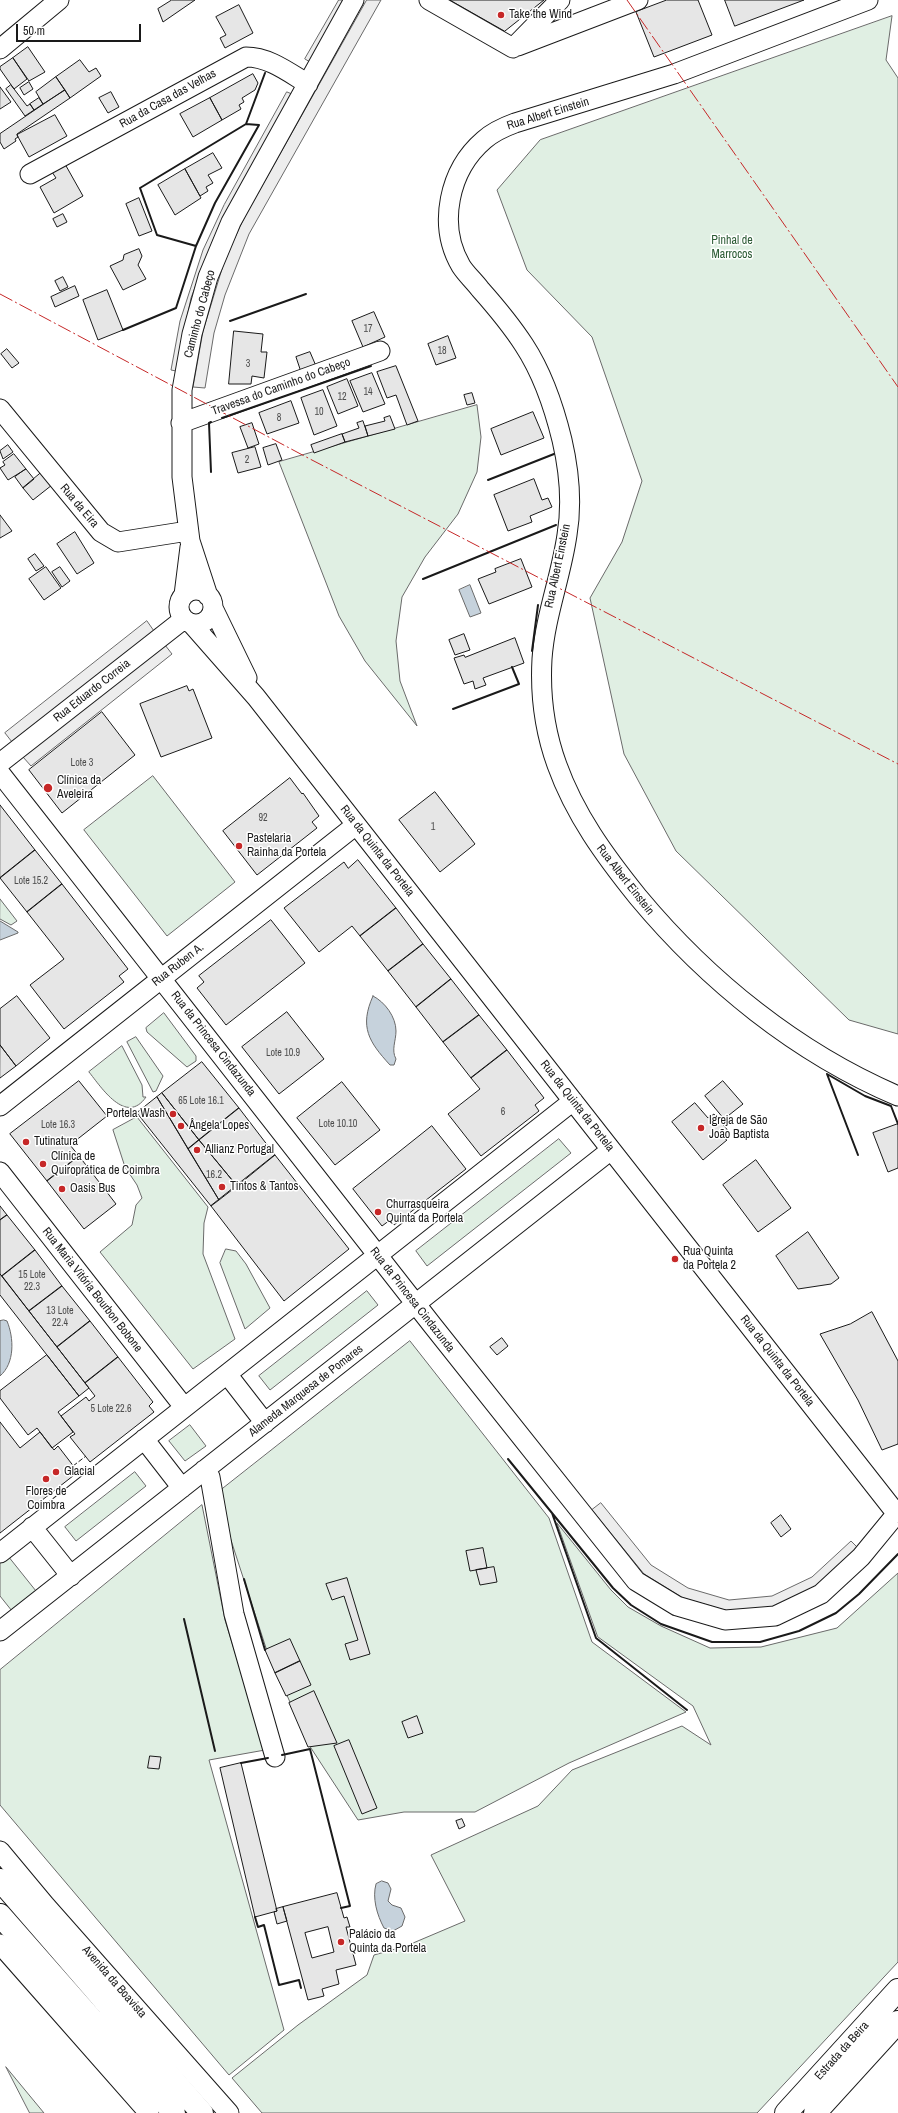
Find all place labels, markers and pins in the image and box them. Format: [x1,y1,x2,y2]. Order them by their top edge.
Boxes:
place label: Take the Wind [509,8,572,22]
marker: Take the Wind [496,10,506,20]
place label: Clínica da Aveleira [57,774,101,802]
marker: Clínica da Aveleira [42,782,54,794]
place label: Pastelaria Rainha da Portela [247,832,326,860]
marker: Pastelaria Rainha da Portela [234,841,244,851]
place label: Portela Wash [106,1107,165,1121]
marker: Portela Wash [168,1109,178,1119]
place label: Igreja de São João Baptista [709,1114,769,1142]
place label: Ângela Lopes [189,1119,249,1133]
marker: Ângela Lopes [176,1121,186,1131]
marker: Igreja de São João Baptista [696,1123,706,1133]
place label: Tutinatura [34,1135,78,1149]
marker: Tutinatura [21,1137,31,1147]
place label: Allianz Portugal [205,1143,274,1157]
marker: Allianz Portugal [192,1145,202,1155]
place label: Clínica de Quiroprática de Coimbra [51,1150,160,1178]
marker: Clínica de Quiroprática de Coimbra [38,1159,48,1169]
place label: Tintos & Tantos [230,1180,298,1194]
place label: Oasis Bus [70,1182,115,1196]
marker: Tintos & Tantos [217,1182,227,1192]
marker: Oasis Bus [57,1184,67,1194]
place label: Churrasqueira Quinta da Portela [386,1198,463,1226]
marker: Churrasqueira Quinta da Portela [373,1207,383,1217]
place label: Rua Quinta da Portela 2 [683,1245,736,1273]
marker: Rua Quinta da Portela 2 [670,1254,680,1264]
place label: Glacial [64,1465,95,1479]
marker: Glacial [51,1467,61,1477]
marker: Flores de Coimbra [41,1474,51,1484]
place label: Flores de Coimbra [25,1485,67,1513]
place label: Palácio da Quinta da Portela [349,1928,426,1956]
marker: Palácio da Quinta da Portela [336,1937,346,1947]

